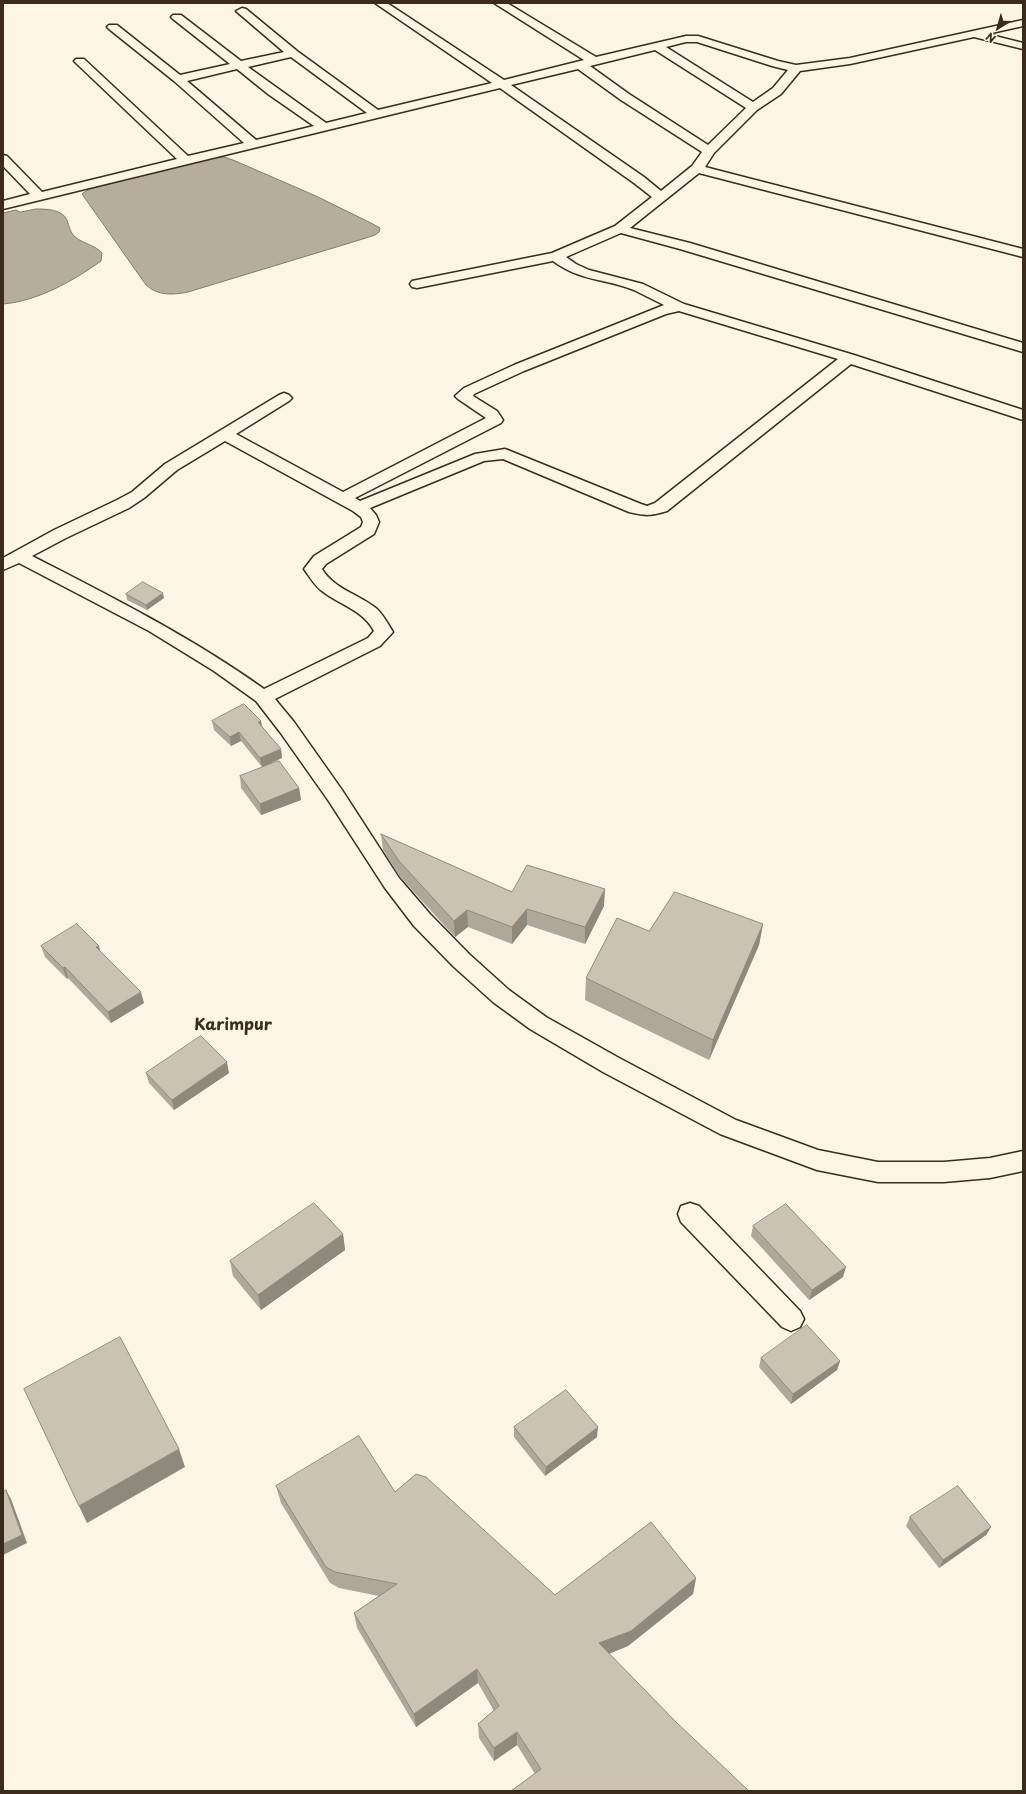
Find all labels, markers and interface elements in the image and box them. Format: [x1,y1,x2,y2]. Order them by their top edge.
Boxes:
north arrow [978,8,1018,48]
text: N [982,29,999,47]
district label: Karimpur [194,1016,272,1036]

